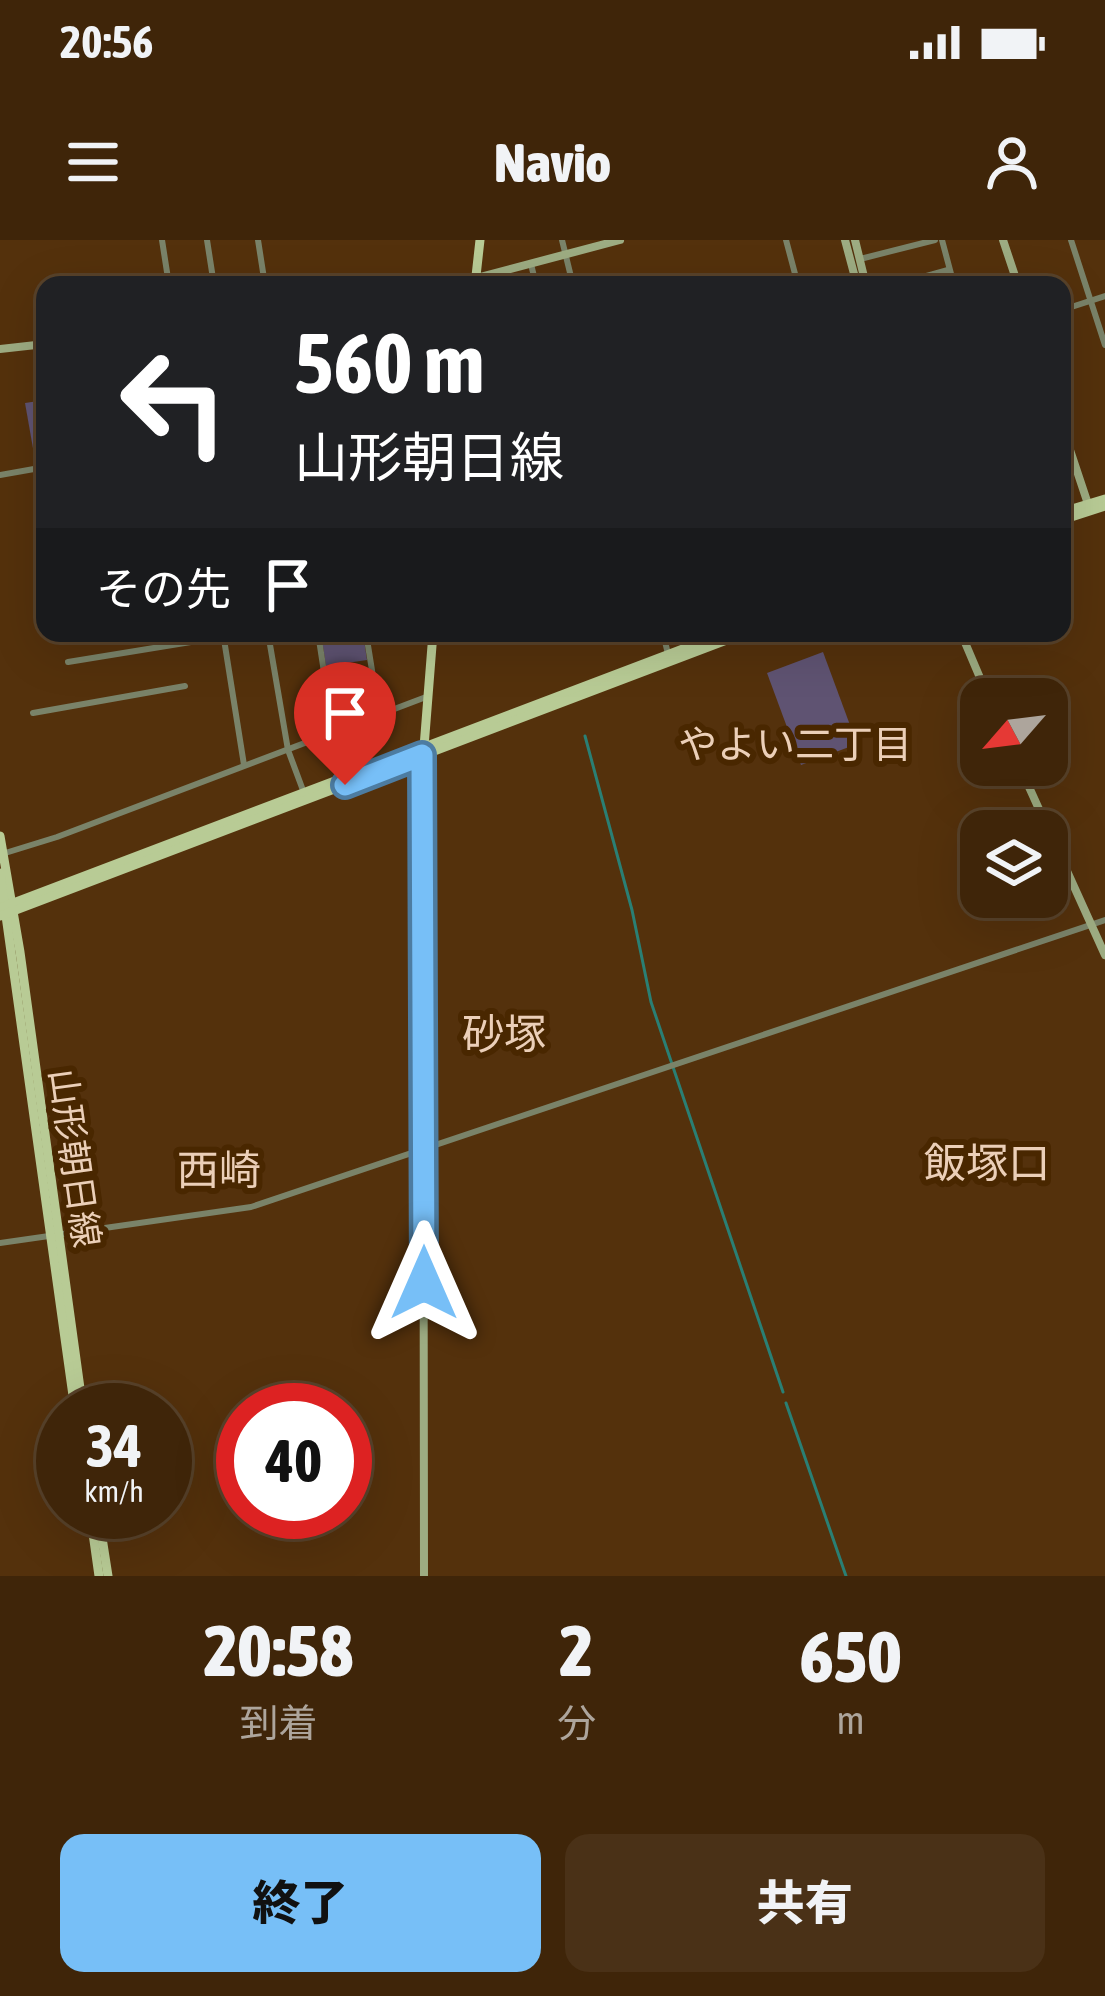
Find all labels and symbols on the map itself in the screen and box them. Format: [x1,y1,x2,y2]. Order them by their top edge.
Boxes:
pin [294,662,396,785]
north arrow [960,678,1068,786]
district label: やよい二丁目 [678,722,912,766]
district label: 砂塚 [462,1010,546,1058]
street label: 山形朝日線 [42,1066,108,1250]
district label: 飯塚口 [924,1139,1050,1187]
district label: 西崎 [177,1146,261,1194]
position arrow [361,1220,487,1346]
speed limit sign: 40 [216,1383,372,1539]

